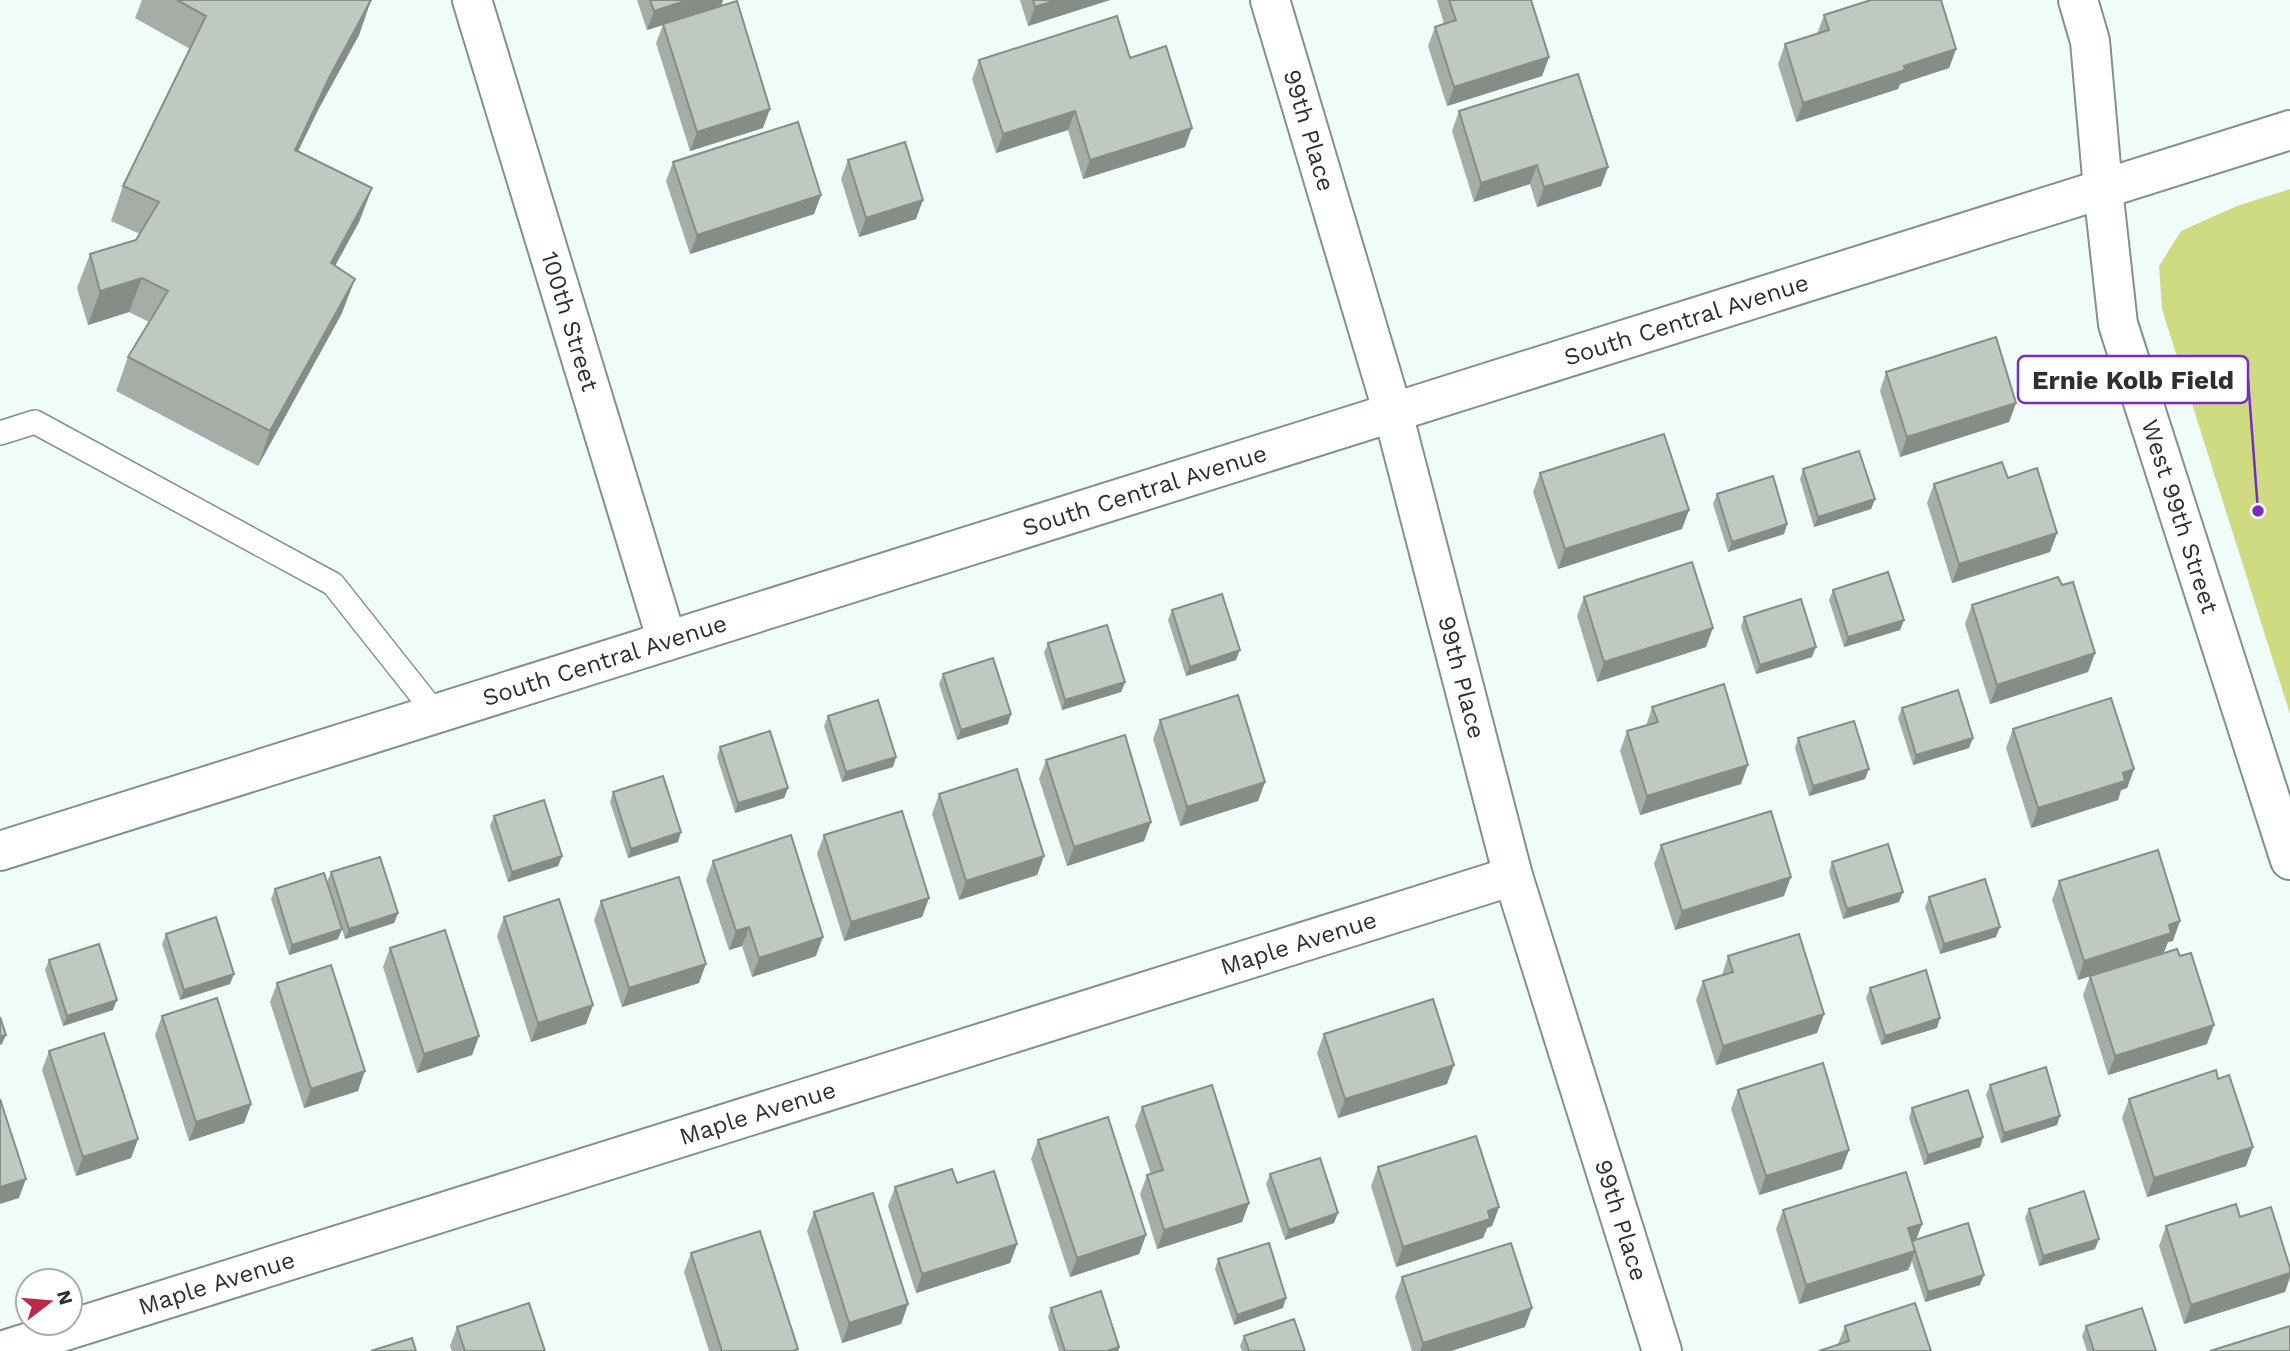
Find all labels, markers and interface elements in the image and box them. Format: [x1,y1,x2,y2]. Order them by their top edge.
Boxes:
street label: 99th Place [1277,66,1340,195]
street label: 100th Street [535,248,604,395]
street label: South Central Avenue [1561,268,1812,372]
callout: Ernie Kolb Field [2018,356,2248,403]
text: Ernie Kolb Field [2032,365,2234,395]
street label: West 99th Street [2136,416,2224,617]
street label: South Central Avenue [1019,439,1270,542]
street label: South Central Avenue [479,609,730,712]
street label: 99th Place [1432,613,1491,742]
street label: Maple Avenue [1217,906,1380,981]
street label: Maple Avenue [676,1076,839,1151]
street label: 99th Place [1589,1156,1653,1284]
street label: Maple Avenue [135,1246,298,1321]
north arrow [14,1267,84,1337]
text: N [52,1288,78,1307]

